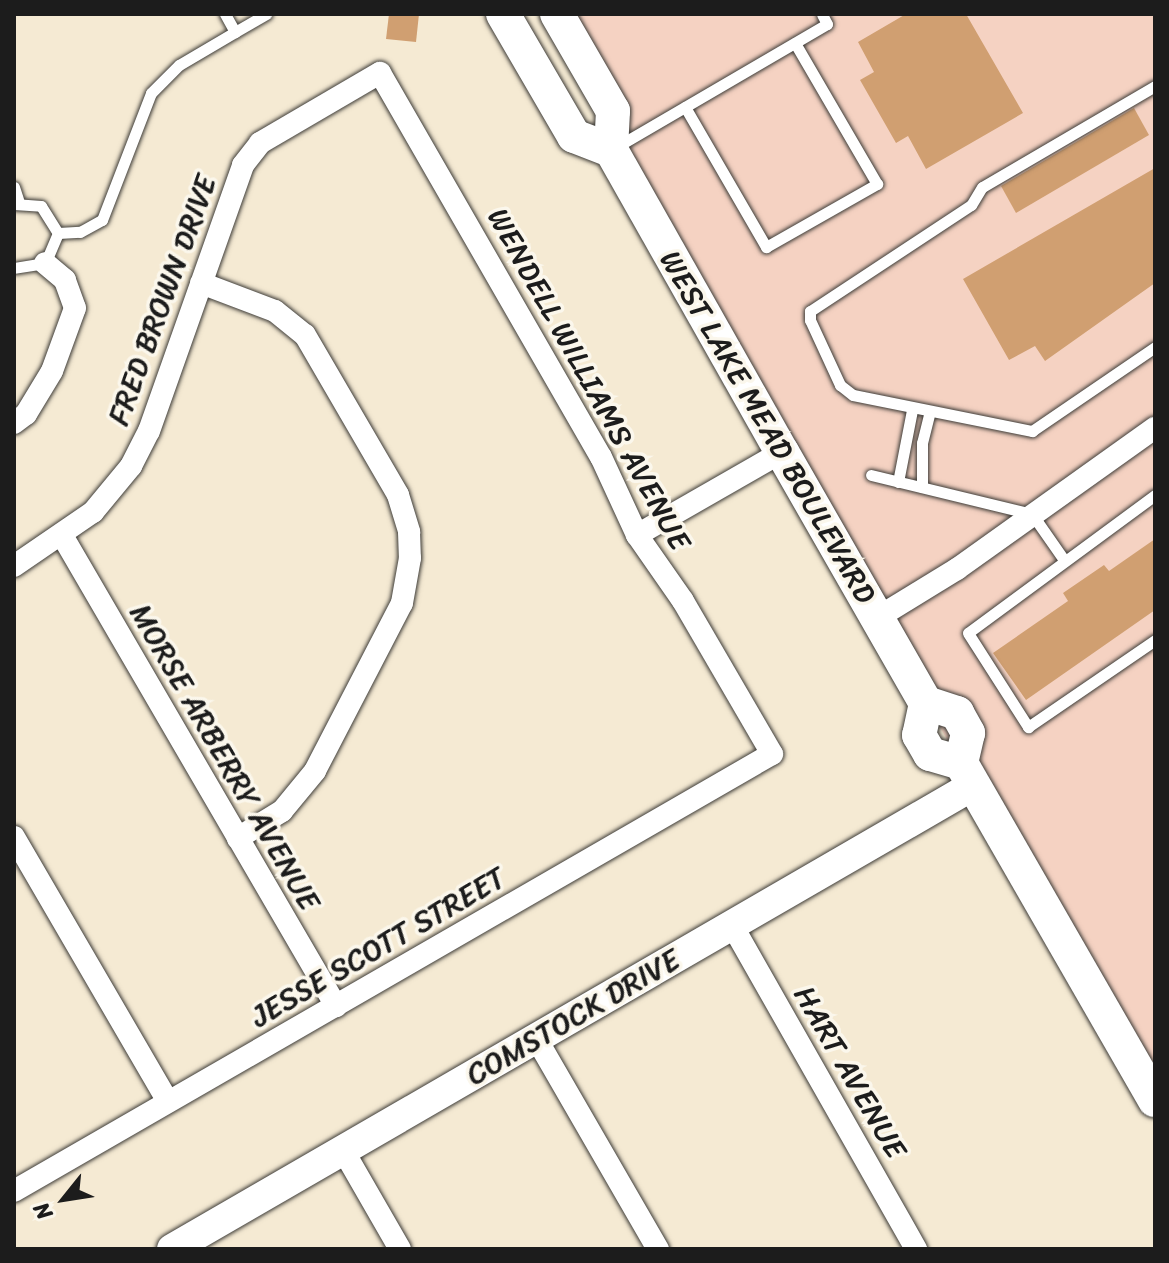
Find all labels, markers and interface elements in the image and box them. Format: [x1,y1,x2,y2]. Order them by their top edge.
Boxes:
street label: FRED BROWN DRIVE [99,168,225,432]
street label: WENDELL WILLIAMS AVENUE [480,202,698,556]
street label: WEST LAKE MEAD BOULEVARD [651,242,885,612]
street label: MORSE ARBERRY AVENUE [122,597,328,917]
street label: JESSE SCOTT STREET [244,859,512,1035]
street label: COMSTOCK DRIVE [459,941,687,1093]
street label: HART AVENUE [786,980,914,1164]
north arrow [24,1159,104,1239]
text: N [22,1195,63,1228]

